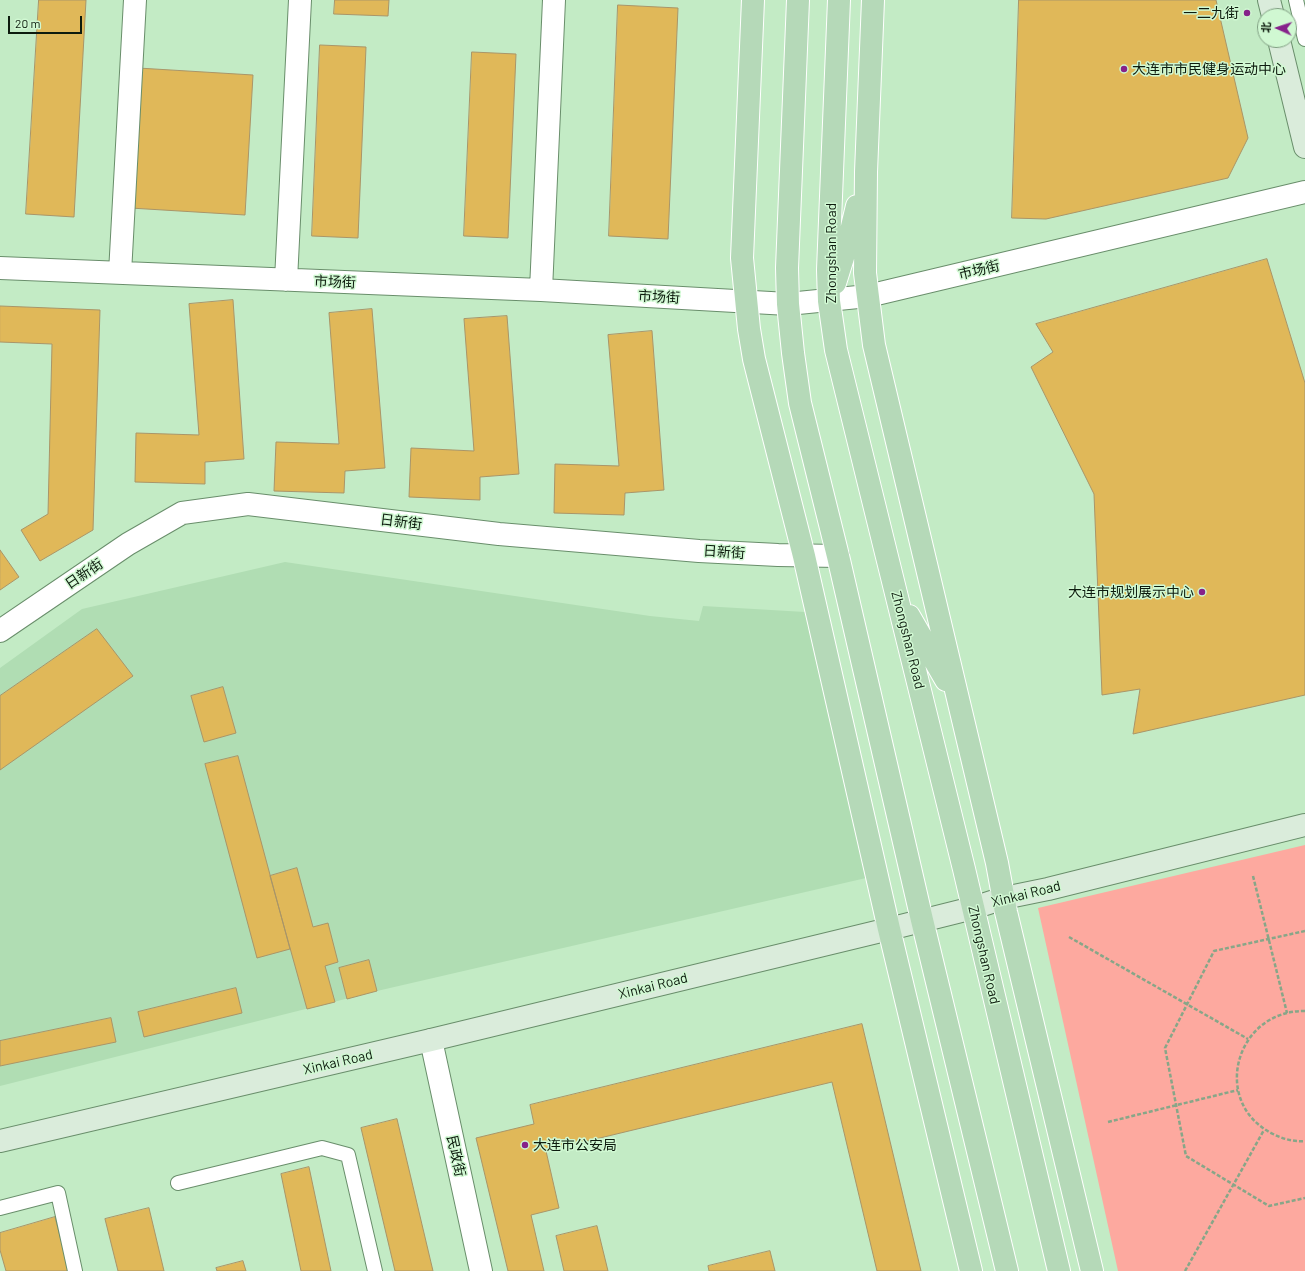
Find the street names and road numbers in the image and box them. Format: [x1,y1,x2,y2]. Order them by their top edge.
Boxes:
street label: Zhongshan Road [823,203,839,303]
street label: 市场街 [957,257,1001,283]
street label: 市场街 [314,273,356,291]
street label: 市场街 [638,288,680,306]
street label: 日新街 [379,511,423,533]
street label: 日新街 [702,542,746,562]
street label: 日新街 [62,555,106,593]
street label: Zhongshan Road [888,589,928,691]
street label: Xinkai Road [990,877,1062,911]
street label: Zhongshan Road [965,904,1003,1006]
street label: Xinkai Road [617,969,689,1003]
street label: Xinkai Road [302,1046,374,1078]
street label: 民政街 [443,1134,469,1178]

